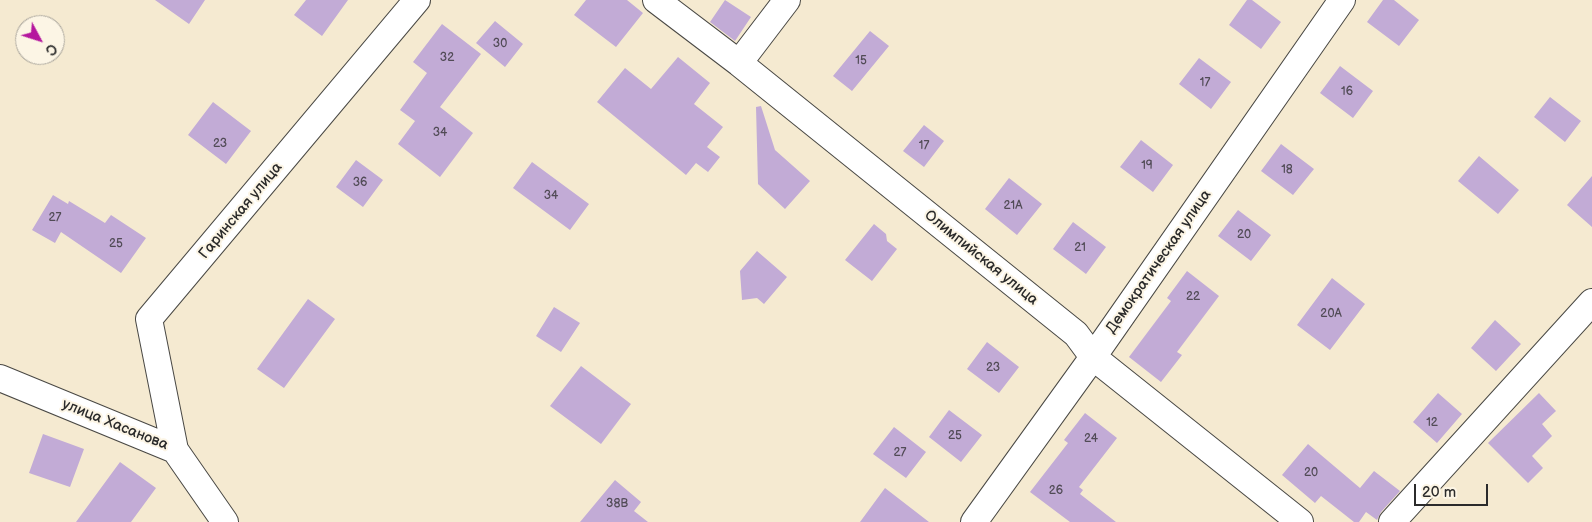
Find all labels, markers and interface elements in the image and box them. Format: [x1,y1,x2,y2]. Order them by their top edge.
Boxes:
north arrow [15,15,65,65]
house number: 30 [493,37,507,51]
text: С [41,40,61,59]
house number: 32 [440,51,454,65]
house number: 15 [855,54,867,68]
house number: 17 [1200,76,1210,90]
house number: 16 [1341,85,1353,99]
house number: 34 [433,126,447,140]
house number: 23 [213,137,227,151]
house number: 17 [919,139,929,153]
street label: Гаринская улица [195,159,287,263]
house number: 19 [1141,159,1153,173]
house number: 18 [1281,163,1293,177]
house number: 36 [353,176,367,190]
street label: Демократическая улица [1103,187,1215,337]
house number: 34 [544,189,558,203]
house number: 21А [1004,199,1022,213]
street label: Олимпийская улица [921,207,1041,309]
house number: 27 [49,211,61,225]
house number: 20 [1237,228,1251,242]
house number: 25 [109,237,123,251]
house number: 21 [1074,241,1086,255]
house number: 22 [1186,290,1200,304]
house number: 20А [1320,307,1342,321]
house number: 23 [986,361,1000,375]
street label: улица Хасанова [59,396,171,454]
house number: 12 [1426,416,1438,430]
house number: 25 [948,429,962,443]
house number: 24 [1084,432,1098,446]
house number: 27 [894,446,906,460]
house number: 20 [1304,466,1318,480]
scale bar [1417,474,1491,506]
text: 20 m [1422,483,1456,502]
house number: 26 [1049,484,1063,498]
house number: 38В [606,497,628,511]

